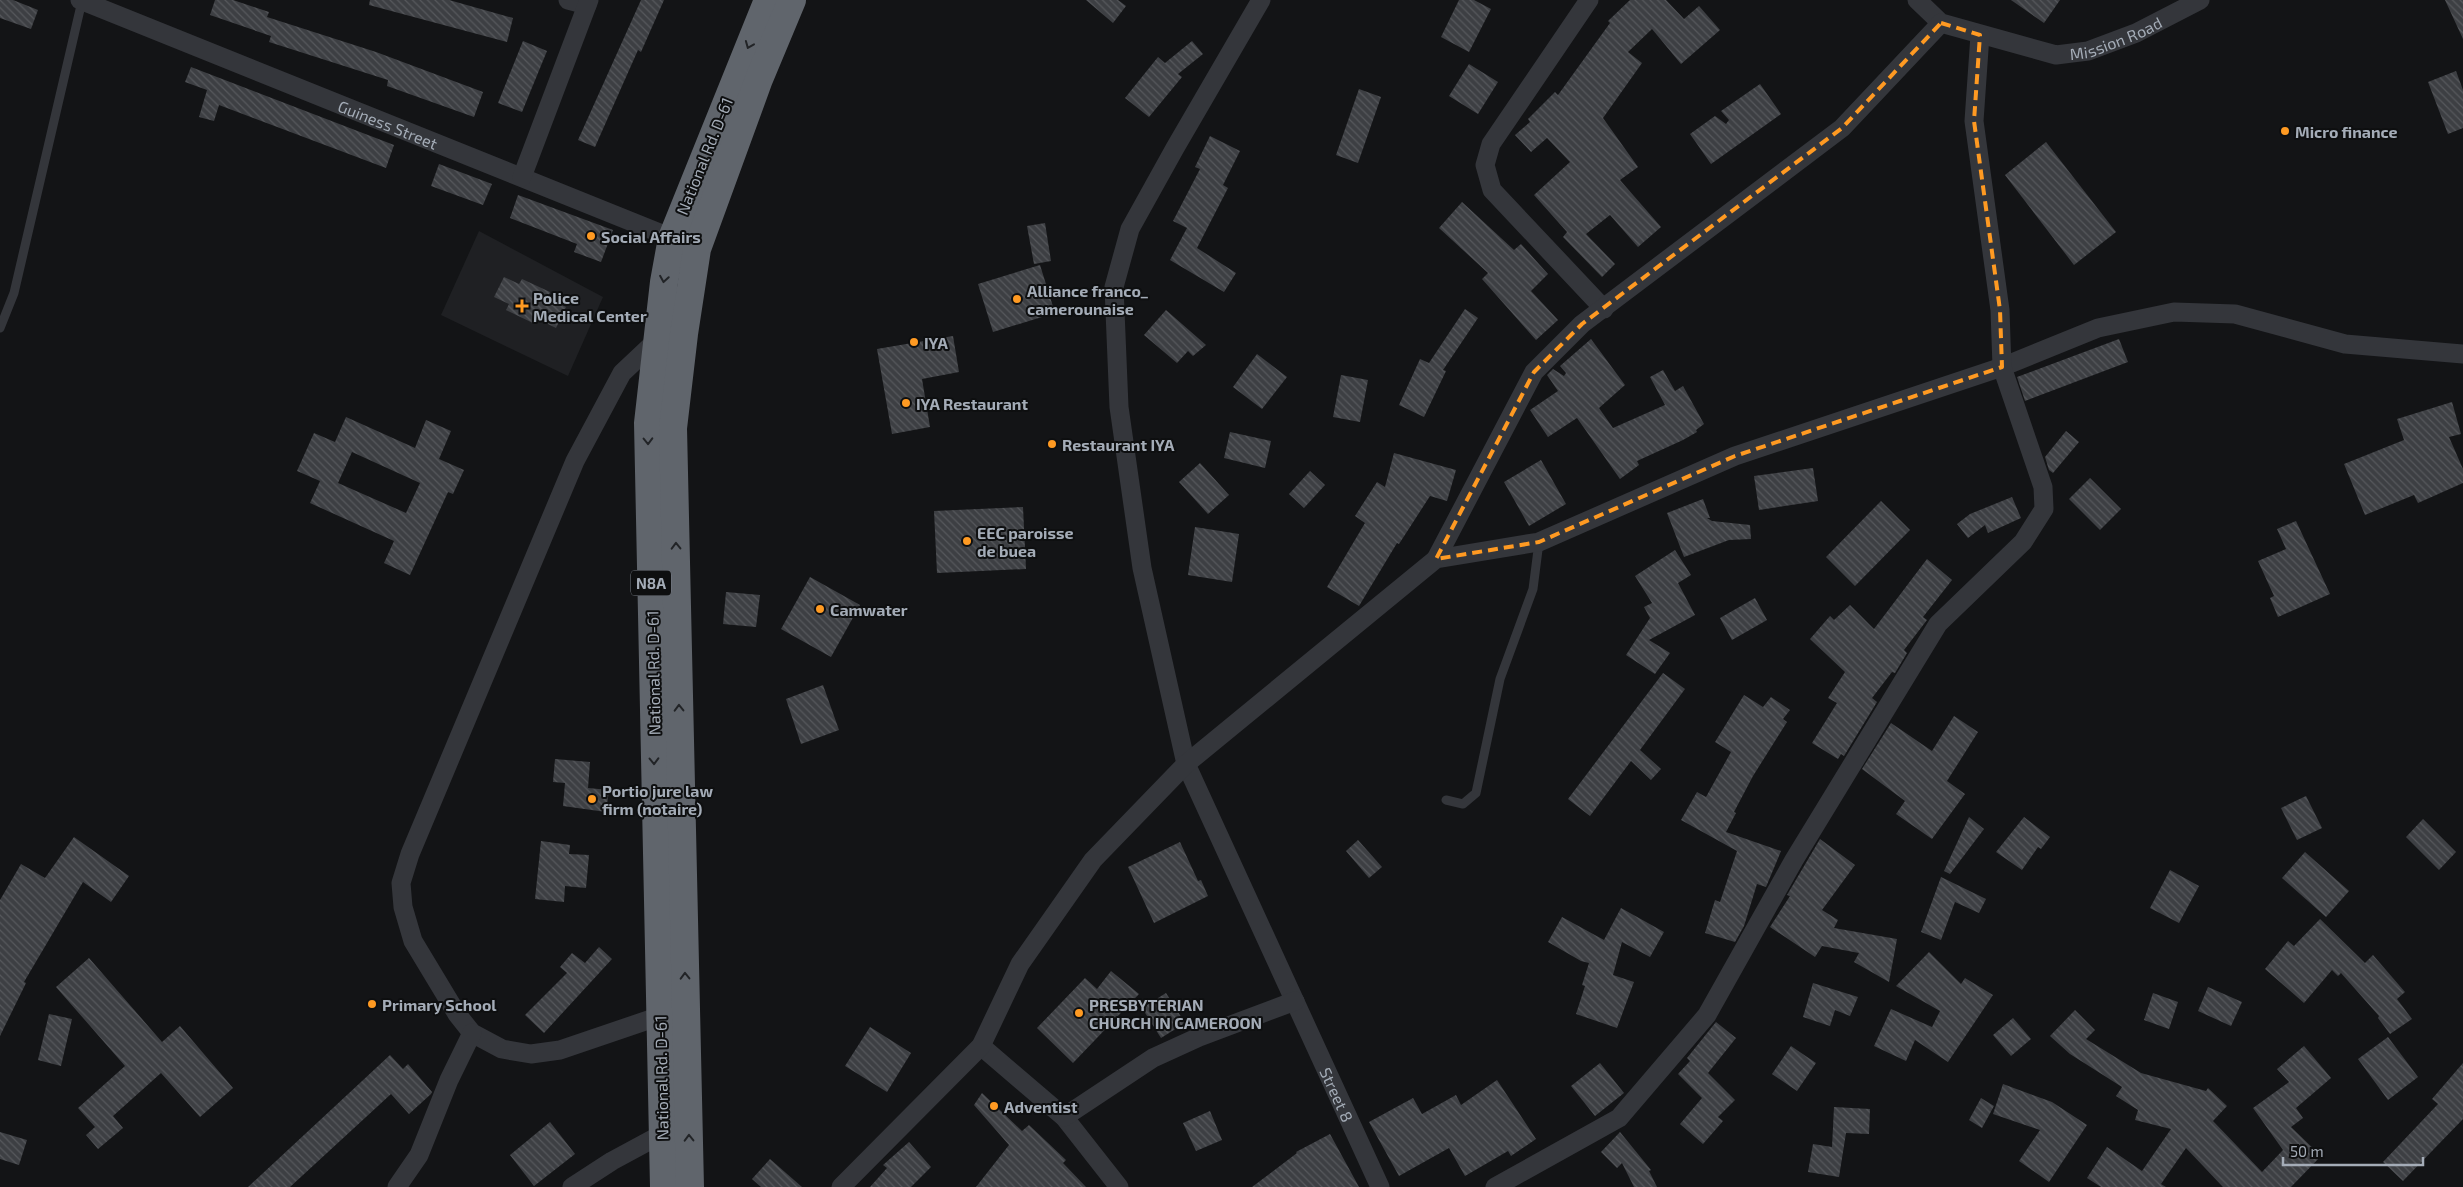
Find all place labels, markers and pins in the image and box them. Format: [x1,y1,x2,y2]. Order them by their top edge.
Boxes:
place label: Micro finance [2295,122,2398,141]
marker: Micro finance [2279,125,2291,137]
place label: Social Affairs [601,227,701,246]
marker: Social Affairs [585,230,597,242]
place label: Alliance franco_ camerounaise [1027,281,1149,318]
place label: Police Medical Center [533,288,647,325]
marker: Alliance franco_ camerounaise [1011,293,1023,305]
marker: Police Medical Center [515,299,529,313]
place label: IYA [924,333,948,352]
marker: IYA [908,336,920,348]
place label: IYA Restaurant [916,394,1028,413]
marker: IYA Restaurant [900,397,912,409]
place label: Restaurant IYA [1062,435,1175,454]
marker: Restaurant IYA [1046,438,1058,450]
place label: EEC paroisse de buea [977,523,1074,560]
marker: EEC paroisse de buea [961,535,973,547]
place label: Camwater [830,600,908,619]
marker: Camwater [814,603,826,615]
place label: Portio jure law firm (notaire) [602,781,713,818]
marker: Portio jure law firm (notaire) [586,793,598,805]
place label: Primary School [382,995,497,1015]
place label: PRESBYTERIAN CHURCH IN CAMEROON [1089,995,1262,1032]
marker: Primary School [366,998,378,1010]
marker: PRESBYTERIAN CHURCH IN CAMEROON [1073,1007,1085,1019]
place label: Adventist [1004,1097,1078,1116]
marker: Adventist [988,1100,1000,1112]

